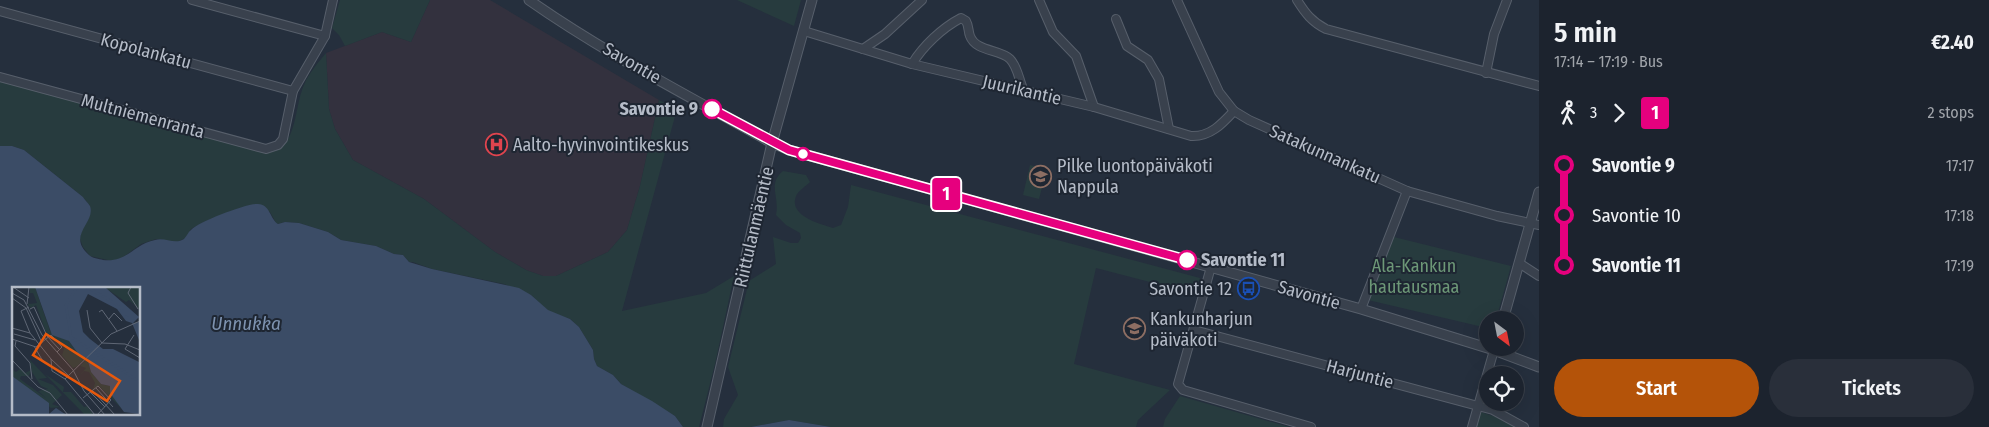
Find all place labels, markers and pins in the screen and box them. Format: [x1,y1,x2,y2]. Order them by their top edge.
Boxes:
place label: Savontie 9 [619,98,698,120]
marker: Savontie 9 [702,99,722,119]
hospital icon: Aalto-hyvinvointikeskus [485,133,509,157]
place label: Aalto-hyvinvointikeskus [513,134,689,156]
unlabelled marker [796,147,810,161]
place label: Pilke luontopäiväkoti Nappula [1057,155,1213,198]
school or university icon: Pilke luontopäiväkoti Nappula [1029,164,1053,188]
place label: Savontie 11 [1201,249,1285,271]
marker: Savontie 11 [1177,250,1197,270]
bus stop icon: Savontie 12 [1236,277,1260,301]
place label: Savontie 12 [1149,278,1232,300]
place label: Kankunharjun päiväkoti [1150,308,1253,351]
school or university icon: Kankunharjun päiväkoti [1122,317,1146,341]

